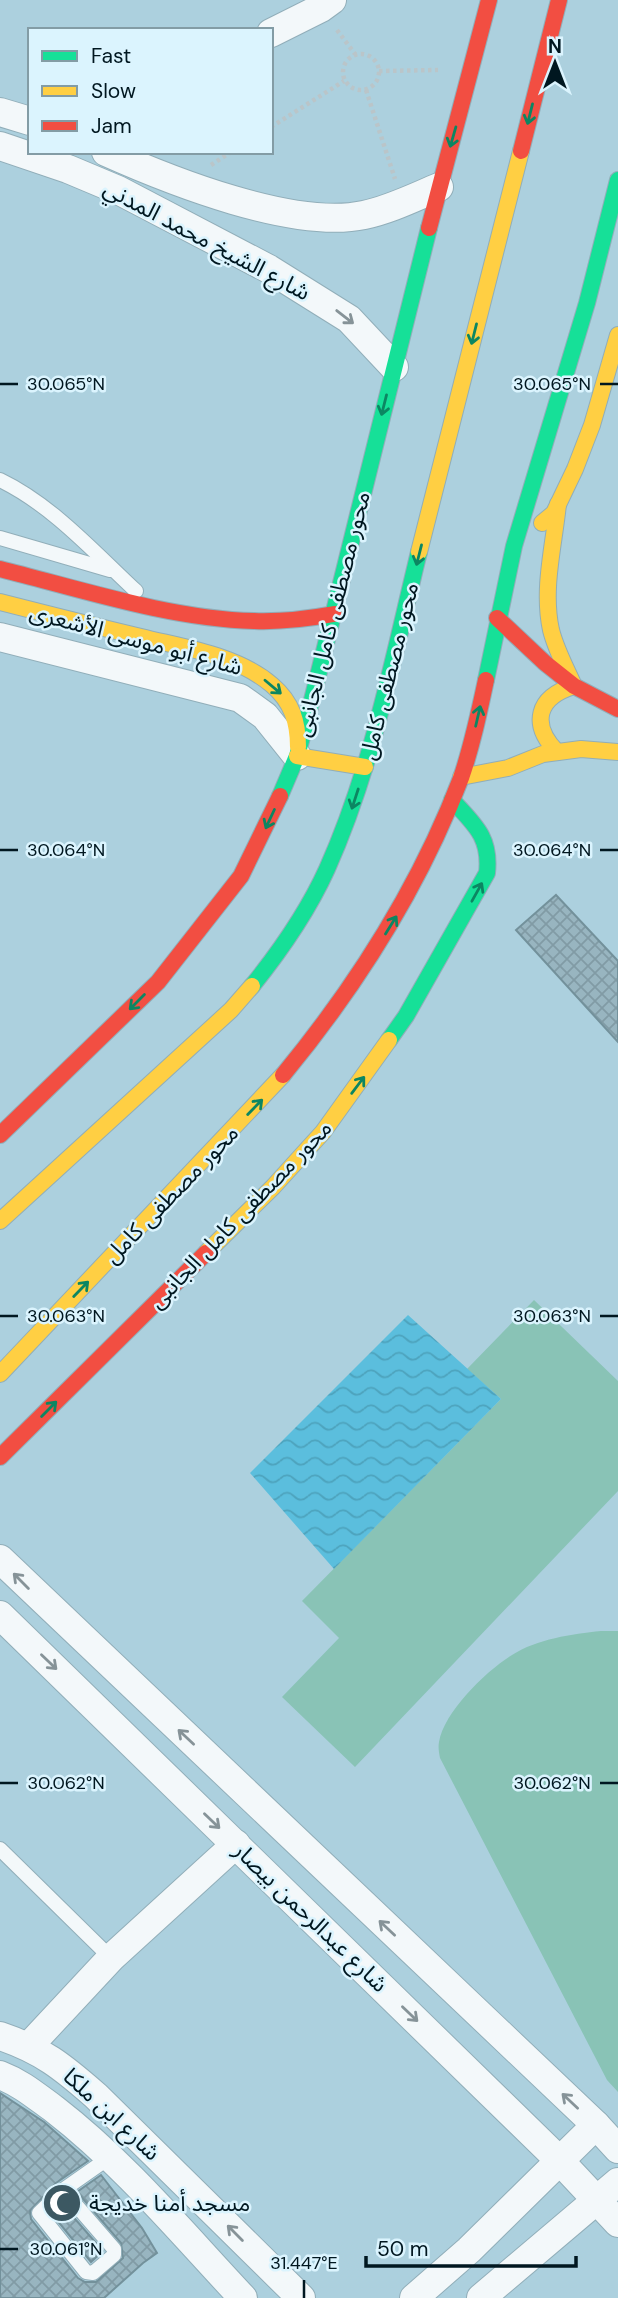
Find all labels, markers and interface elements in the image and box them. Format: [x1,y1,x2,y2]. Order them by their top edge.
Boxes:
legend [28,28,273,154]
north arrow [520,28,590,98]
text: N [548,34,562,59]
text: Fast [91,42,131,70]
text: Slow [91,77,136,105]
one-way arrow [523,102,536,125]
text: Jam [91,112,132,140]
one-way arrow [446,125,459,148]
street label: شارع الشيخ محمد المدني [97,173,316,309]
one-way arrow [336,310,354,325]
one-way arrow [467,322,480,345]
text: 30.065°N [27,372,105,396]
text: 30.065°N [513,372,591,396]
one-way arrow [377,393,390,416]
street label: محور مصطفى كامل الجانبى [287,488,377,740]
one-way arrow [412,543,425,566]
street label: محور مصطفى كامل [352,579,426,763]
street label: شارع أبو موسى الأشعرى [26,596,246,684]
one-way arrow [264,679,282,695]
one-way arrow [472,705,486,728]
one-way arrow [348,787,360,809]
one-way arrow [263,808,277,829]
text: 30.064°N [27,838,105,862]
text: 30.064°N [513,838,591,862]
one-way arrow [470,882,484,902]
one-way arrow [383,916,398,935]
one-way arrow [129,993,146,1010]
one-way arrow [350,1077,365,1095]
one-way arrow [246,1098,263,1115]
street label: محور مصطفى كامل الجانبى [142,1113,338,1315]
street label: محور مصطفى كامل [97,1118,245,1270]
one-way arrow [72,1281,89,1298]
text: 30.063°N [27,1304,105,1328]
text: 30.063°N [513,1304,591,1328]
one-way arrow [40,1400,57,1417]
one-way arrow [13,1572,30,1589]
one-way arrow [40,1654,57,1671]
one-way arrow [178,1729,195,1746]
text: 30.062°N [27,1771,105,1795]
text: 30.062°N [513,1771,591,1795]
one-way arrow [203,1812,220,1829]
street label: شارع عبدالرحمن بيصار [225,1835,395,2000]
one-way arrow [379,1919,396,1936]
one-way arrow [401,2005,418,2022]
street label: شارع ابن ملكا [55,2061,167,2168]
one-way arrow [562,2092,579,2109]
mosque icon: مسجد أمنا خديجة [41,2182,83,2224]
place label: مسجد أمنا خديجة [89,2188,250,2218]
one-way arrow [227,2224,244,2241]
scale bar [366,2224,576,2268]
text: 50 m [377,2235,428,2263]
text: 30.061°N [30,2237,102,2261]
text: 31.447°E [270,2251,338,2275]

